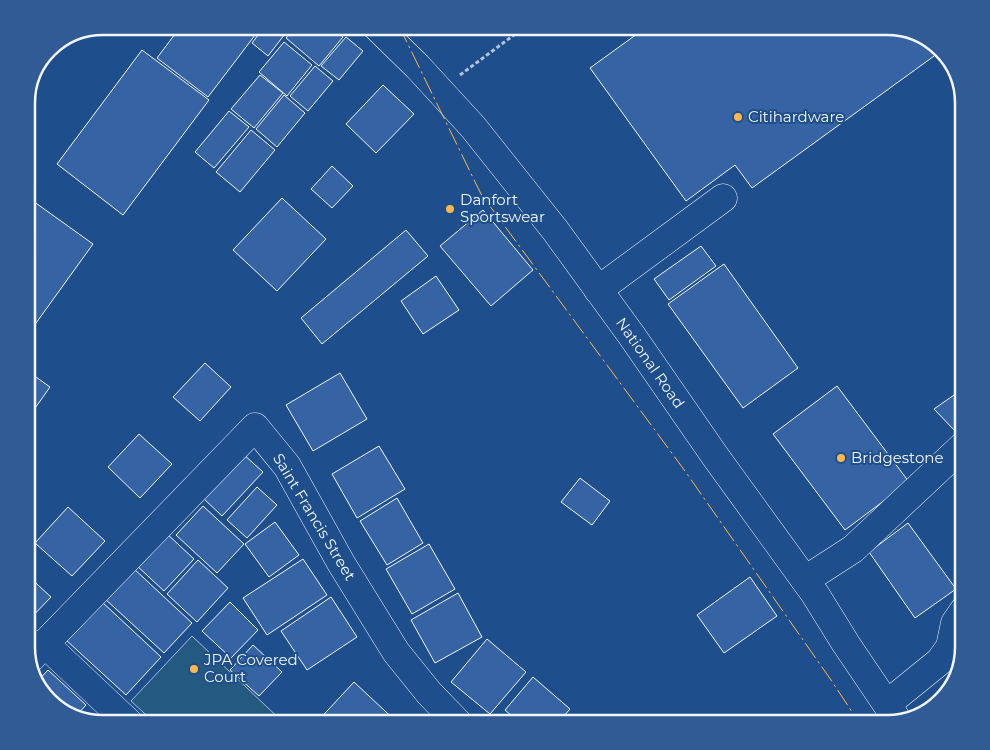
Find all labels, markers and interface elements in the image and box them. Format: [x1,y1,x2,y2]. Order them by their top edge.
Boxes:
place label: Citihardware [748,107,844,126]
marker: Citihardware [732,111,744,123]
place label: Danfort Sportswear [460,190,545,226]
marker: Danfort Sportswear [444,203,456,215]
street label: National Road [612,314,689,412]
place label: Bridgestone [851,448,943,467]
street label: Saint Francis Street [269,450,360,584]
marker: Bridgestone [835,452,847,464]
place label: JPA Covered Court [203,650,298,686]
marker: JPA Covered Court [188,663,200,675]

